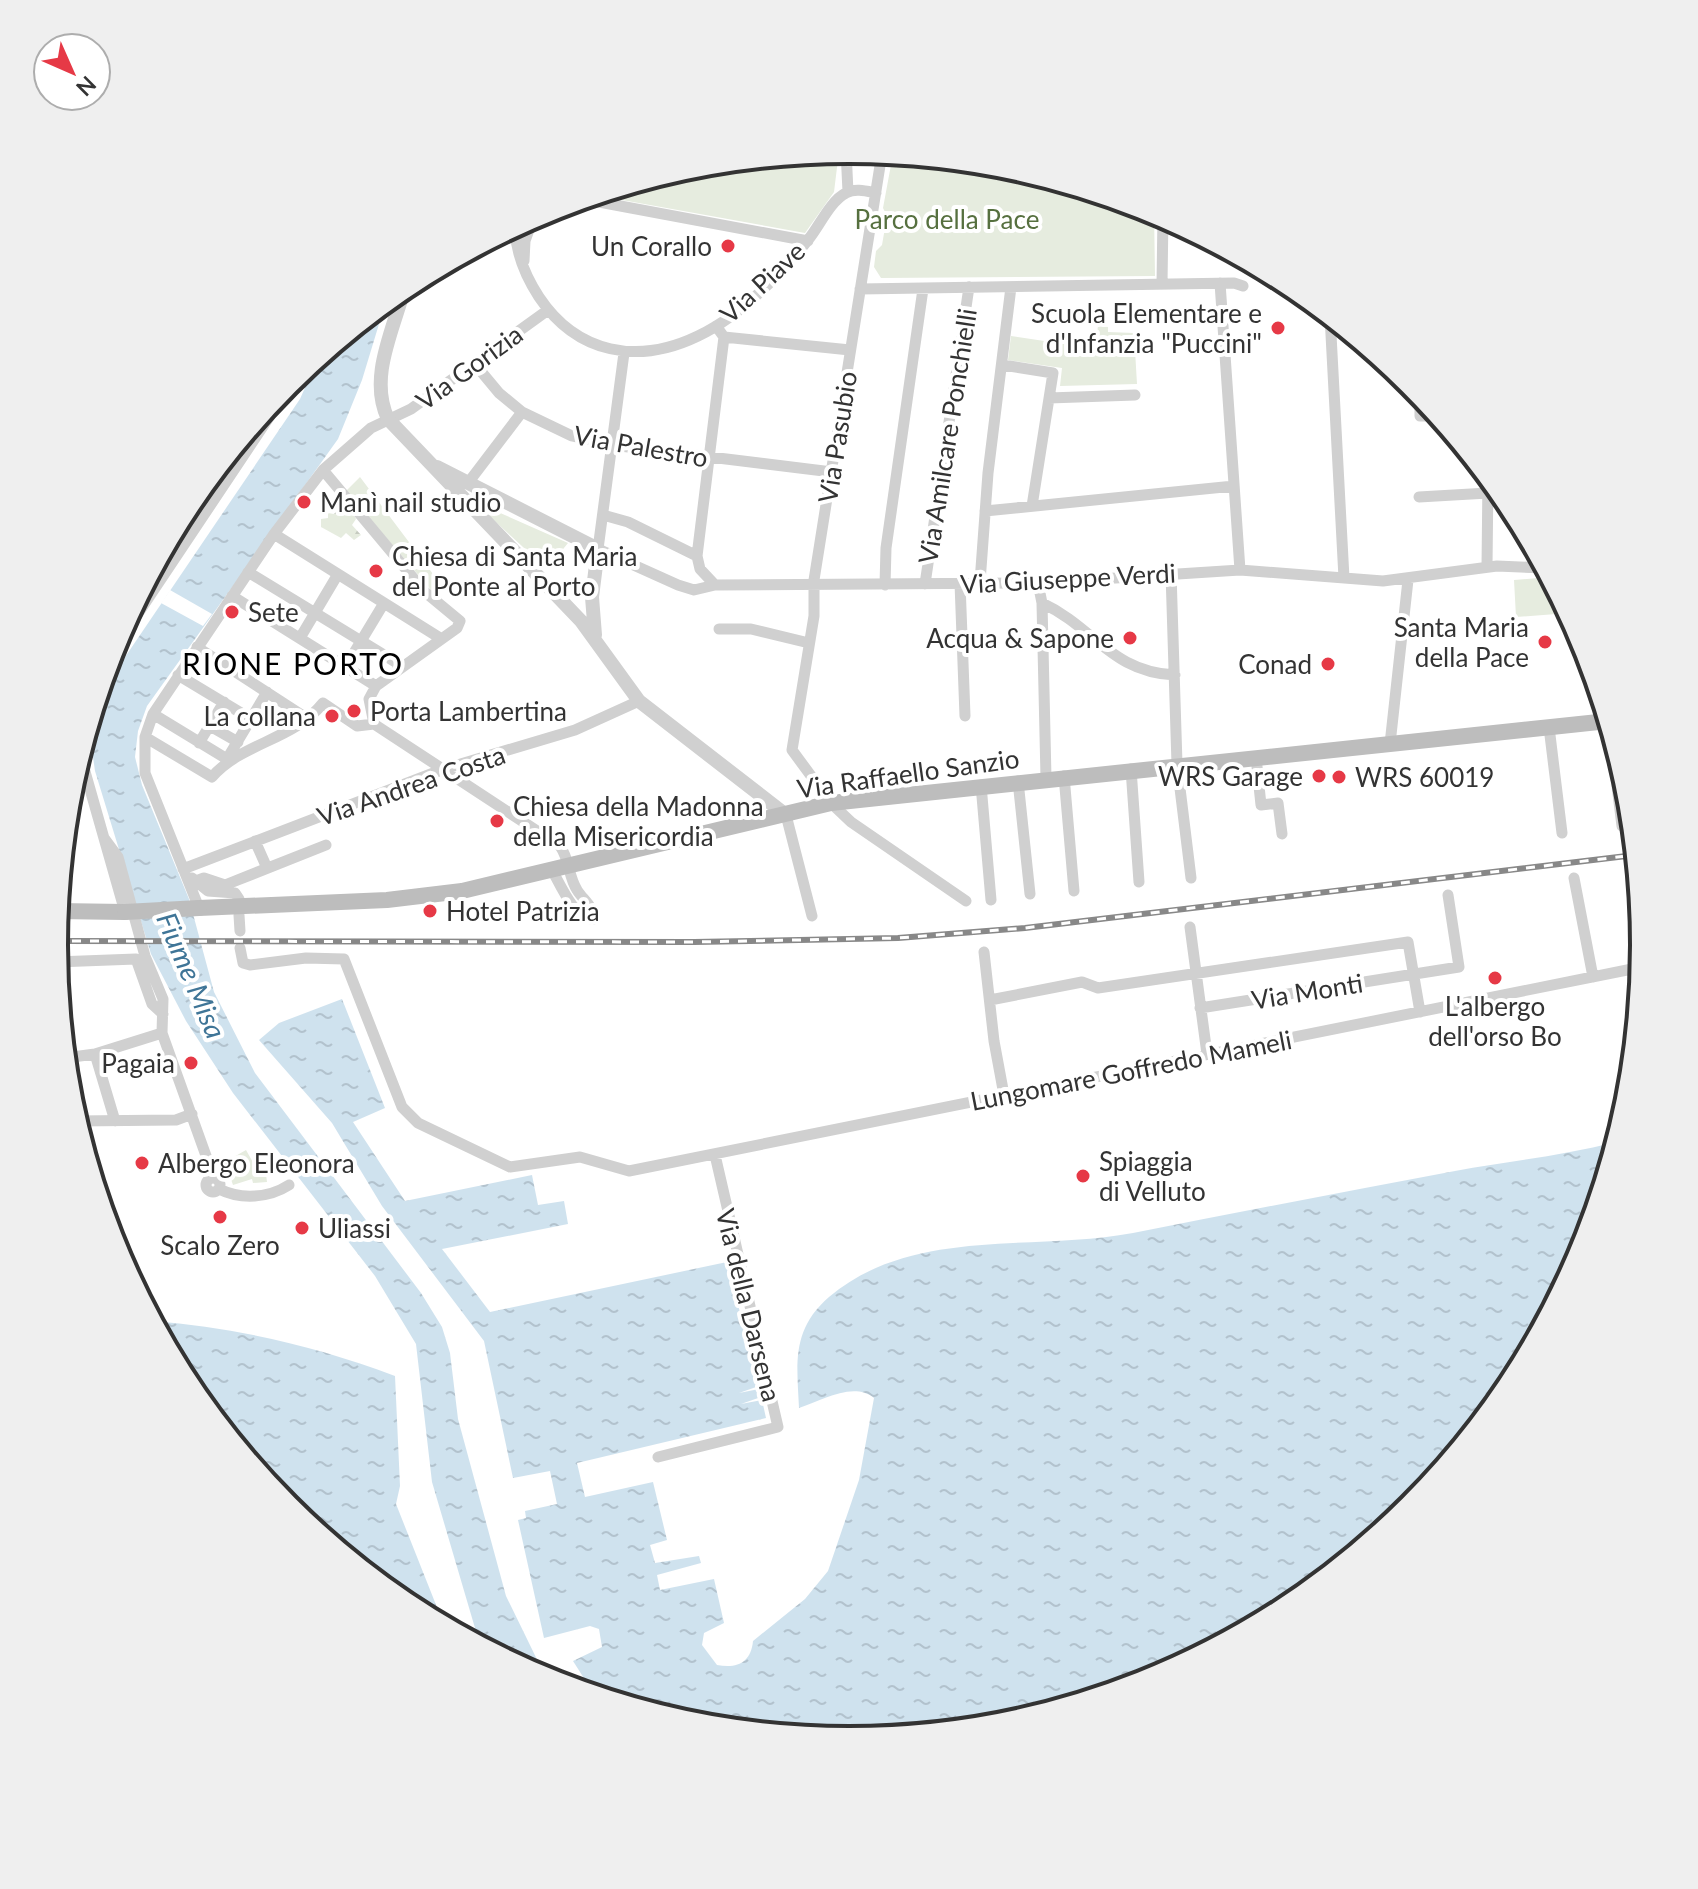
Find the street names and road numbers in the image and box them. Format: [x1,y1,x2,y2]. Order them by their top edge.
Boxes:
street label: Via Piave [713,235,811,329]
street label: Via Amilcare Ponchielli [911,306,983,566]
street label: Via Gorizia [410,318,528,416]
street label: Via Pasubio [811,369,863,505]
street label: Via Palestro [571,418,711,474]
street label: Via Giuseppe Verdi [959,556,1177,600]
street label: Via Andrea Costa [313,738,509,832]
street label: Via Raffaello Sanzio [795,742,1021,804]
street label: Via Monti [1249,966,1365,1016]
street label: Lungomare Goffredo Mameli [968,1023,1294,1117]
street label: Via della Darsena [710,1205,788,1405]

